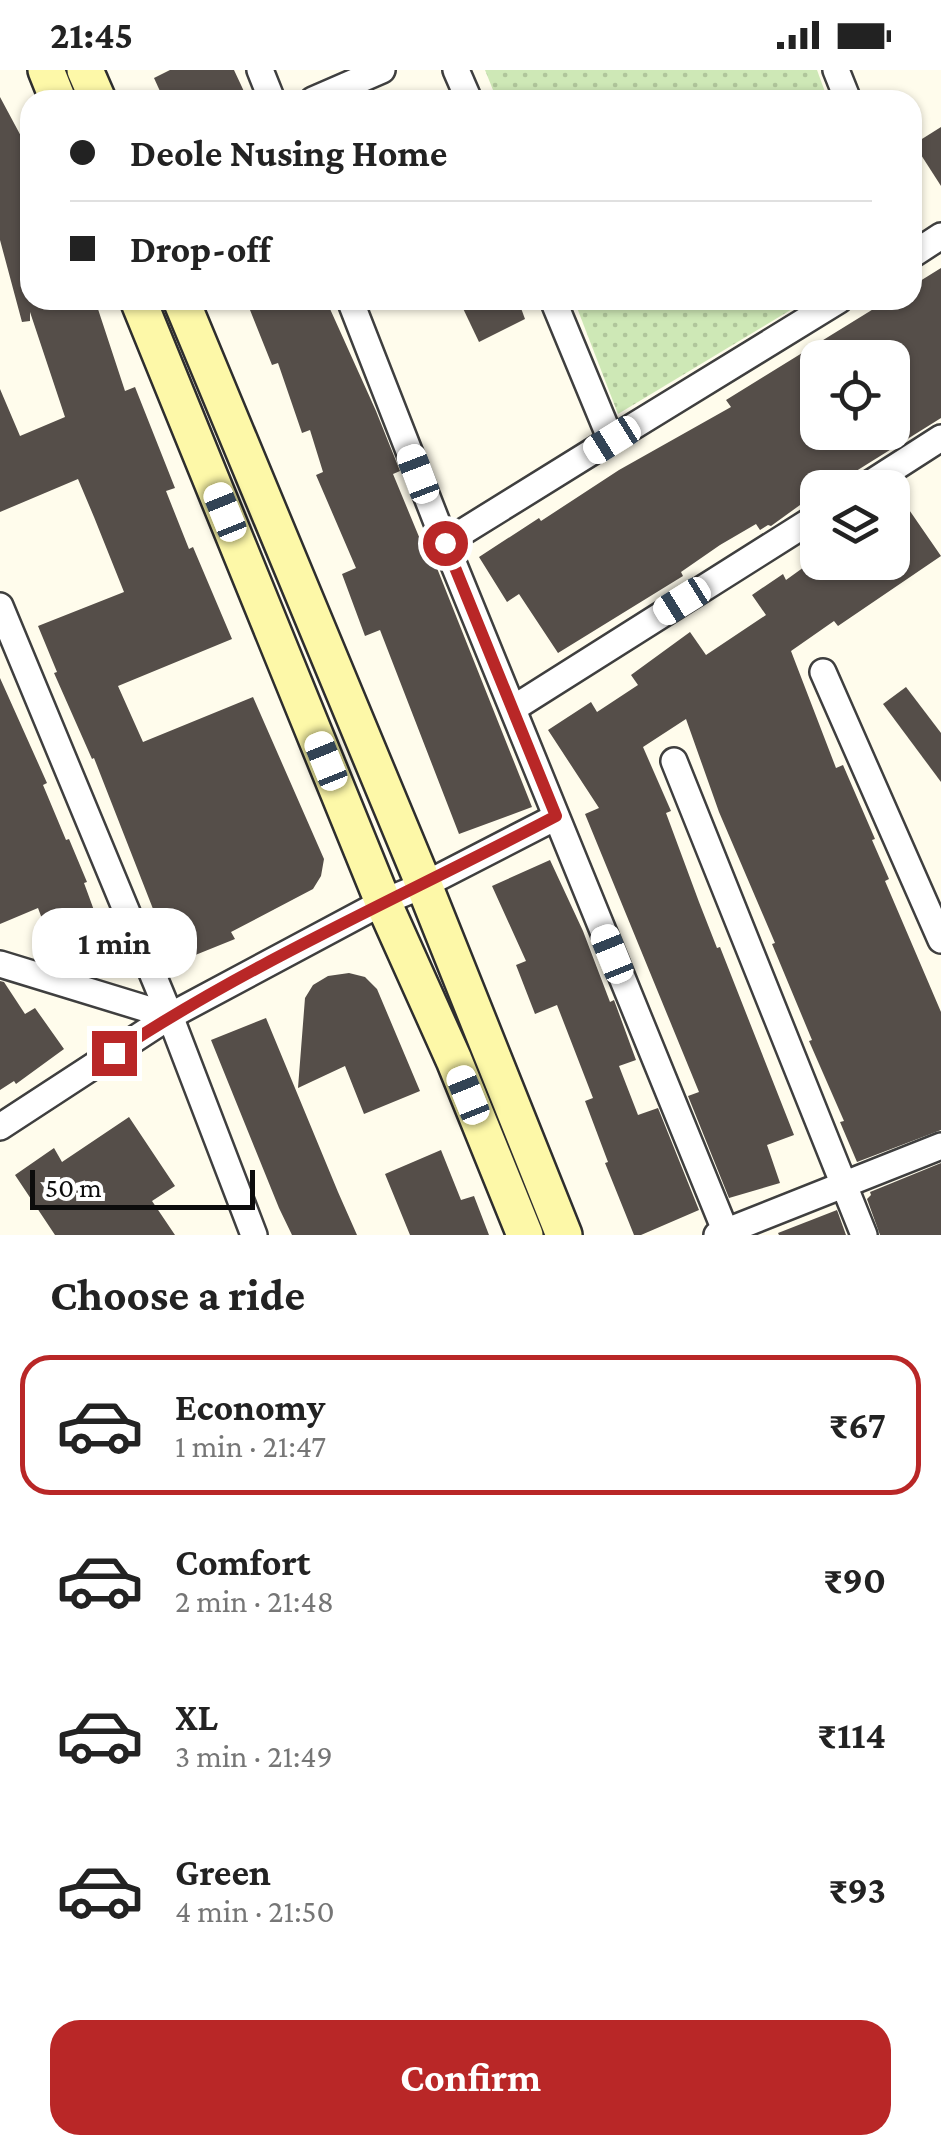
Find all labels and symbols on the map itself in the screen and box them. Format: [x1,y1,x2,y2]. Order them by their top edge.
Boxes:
car [579,411,645,469]
car [393,441,443,507]
car [200,479,250,545]
route start [423,521,468,566]
car [649,572,715,630]
car [301,728,351,794]
callout: 1 min [32,908,196,978]
car [587,921,637,987]
route end [92,1031,137,1076]
car [443,1062,493,1128]
scale bar [30,1165,255,1210]

